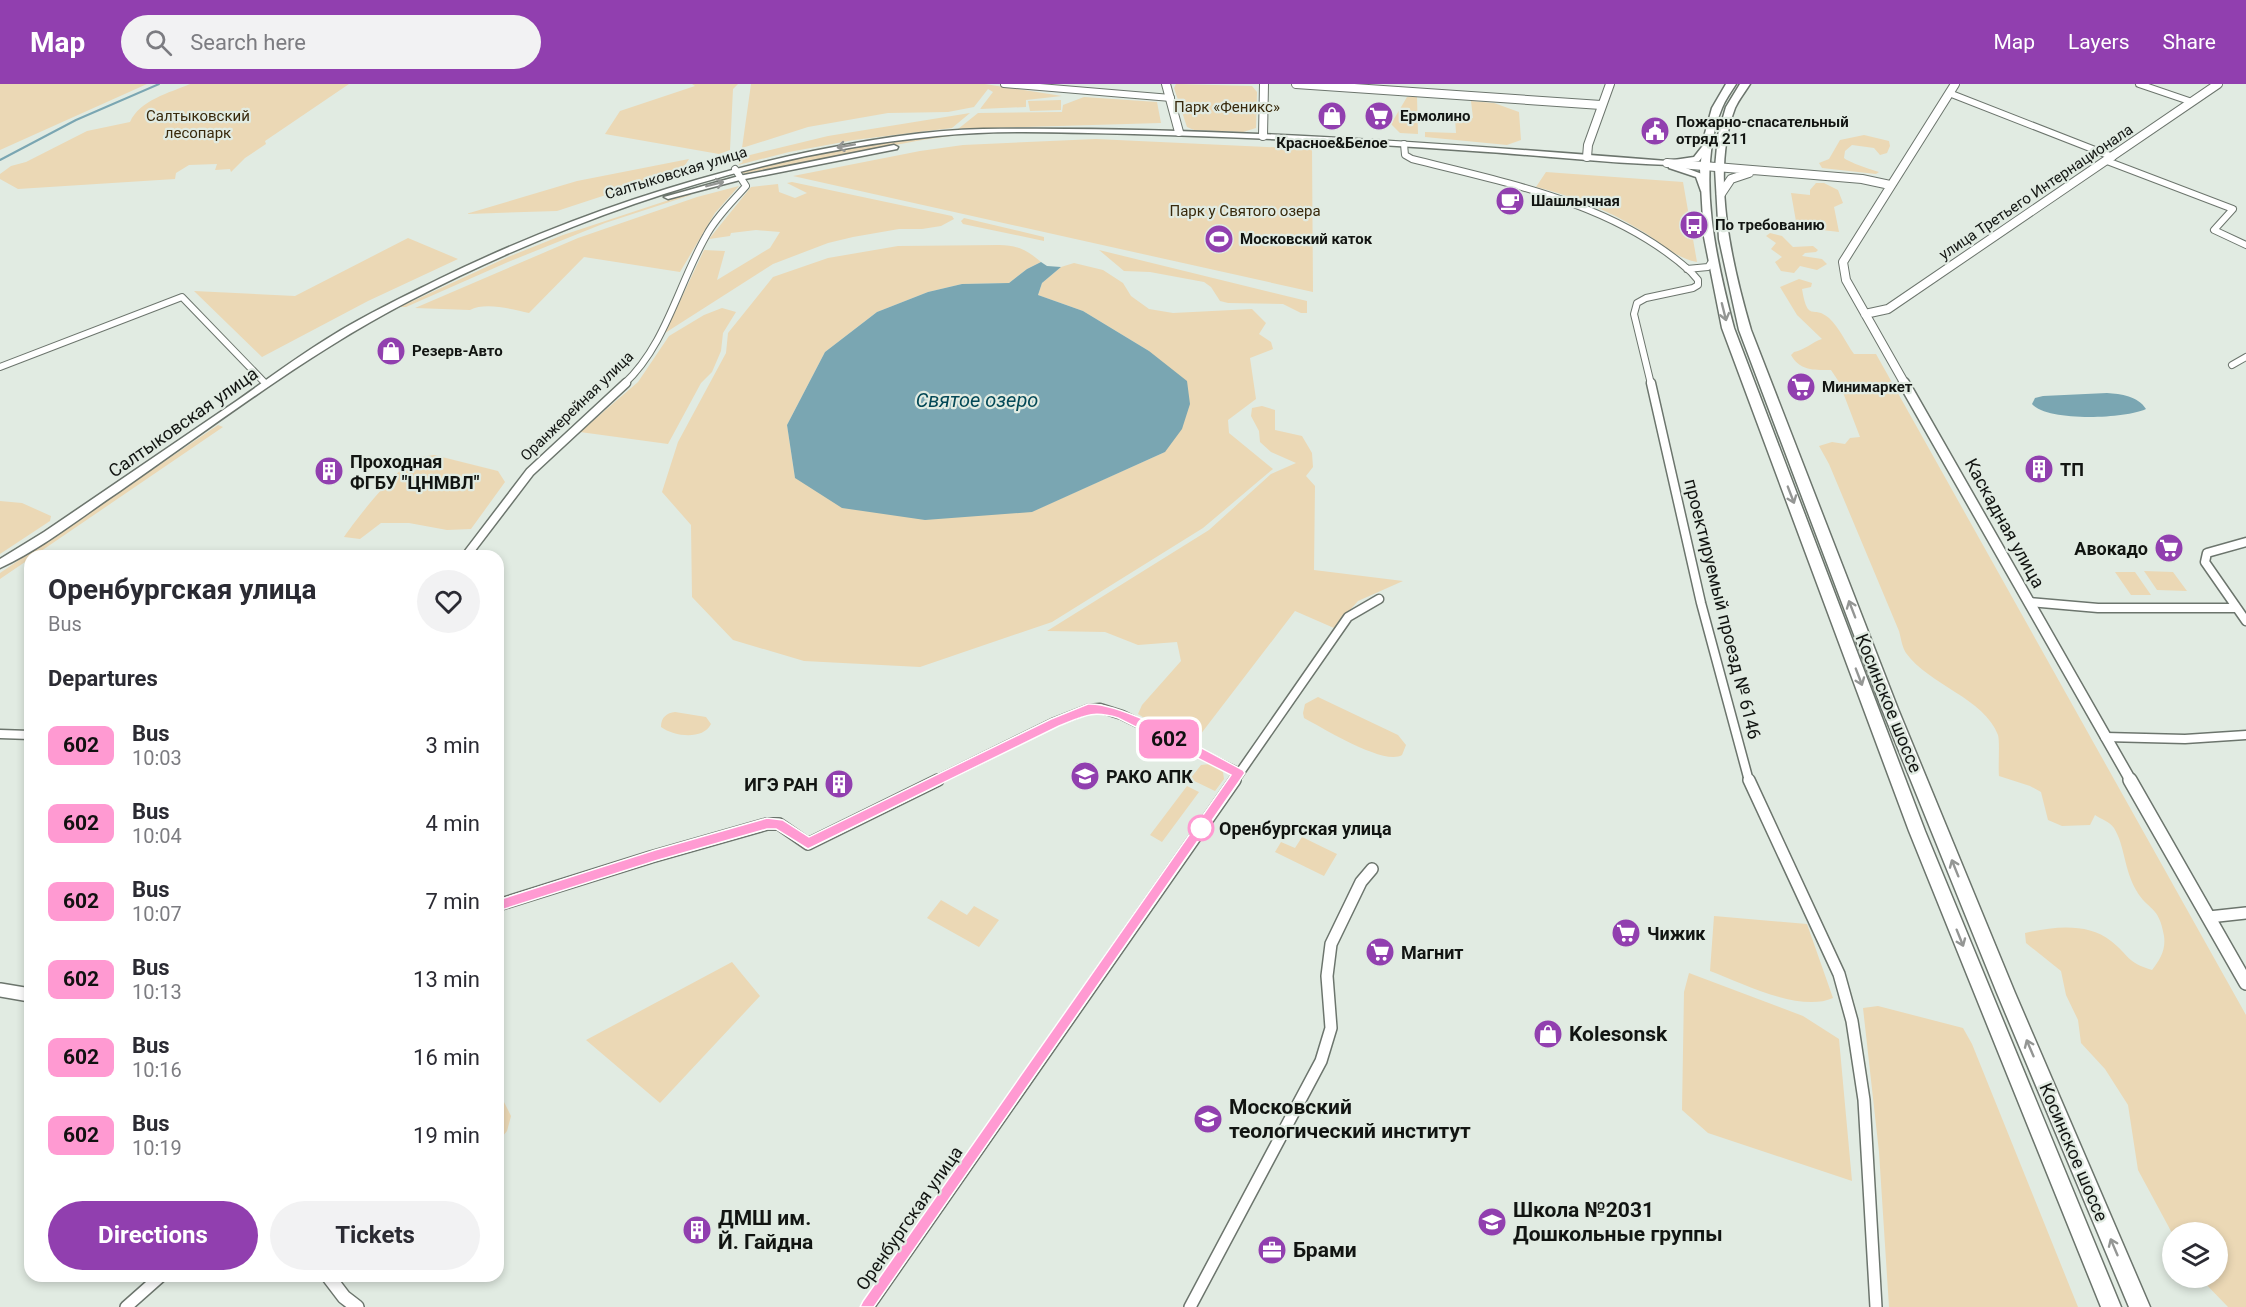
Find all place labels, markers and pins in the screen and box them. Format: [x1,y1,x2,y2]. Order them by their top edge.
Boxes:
shop icon: Красное&Белое [1316,100,1348,132]
supermarket icon: Ермолино [1363,100,1395,132]
place label: Ермолино [1400,107,1471,125]
place label: Пожарно-спасательный отряд 211 [1676,113,1849,148]
public building icon: Пожарно-спасательный отряд 211 [1639,115,1671,147]
place label: Красное&Белое [1276,134,1388,152]
cafe icon: Шашлычная [1494,185,1526,217]
place label: Шашлычная [1531,192,1620,210]
bus stop icon: По требованию [1678,209,1710,241]
place label: По требованию [1715,216,1825,234]
sports icon: Московский каток [1203,223,1235,255]
place label: Московский каток [1240,230,1373,248]
shop icon: Резерв-Авто [375,335,407,367]
place label: Резерв-Авто [412,342,503,360]
supermarket icon: Минимаркет [1785,371,1817,403]
place label: Минимаркет [1822,378,1913,396]
place label: Проходная ФГБУ "ЦНМВЛ" [350,451,480,493]
building icon: ТП [2023,453,2055,485]
building icon: Проходная ФГБУ "ЦНМВЛ" [313,455,345,487]
place label: ТП [2060,459,2084,480]
supermarket icon: Авокадо [2153,532,2185,564]
place label: Авокадо [2074,538,2148,559]
school or university icon: РАКО АПК [1069,760,1101,792]
place label: РАКО АПК [1106,766,1193,787]
building icon: ИГЭ РАН [823,768,855,800]
place label: ИГЭ РАН [744,774,818,795]
marker: Оренбургская улица [1188,815,1214,841]
place label: Оренбургская улица [1219,818,1392,839]
supermarket icon: Чижик [1610,917,1642,949]
place label: Чижик [1647,923,1706,944]
supermarket icon: Магнит [1364,936,1396,968]
place label: Магнит [1401,942,1464,963]
shop icon: Kolesonsk [1532,1018,1564,1050]
place label: Kolesonsk [1569,1022,1668,1046]
place label: Московский теологический институт [1229,1095,1471,1143]
school or university icon: Московский теологический институт [1192,1103,1224,1135]
place label: Школа №2031 Дошкольные группы [1513,1198,1723,1246]
place label: ДМШ им. Й. Гайдна [718,1206,813,1254]
school or university icon: Школа №2031 Дошкольные группы [1476,1206,1508,1238]
building icon: ДМШ им. Й. Гайдна [681,1214,713,1246]
office icon: Брами [1256,1234,1288,1266]
place label: Брами [1293,1238,1357,1262]

